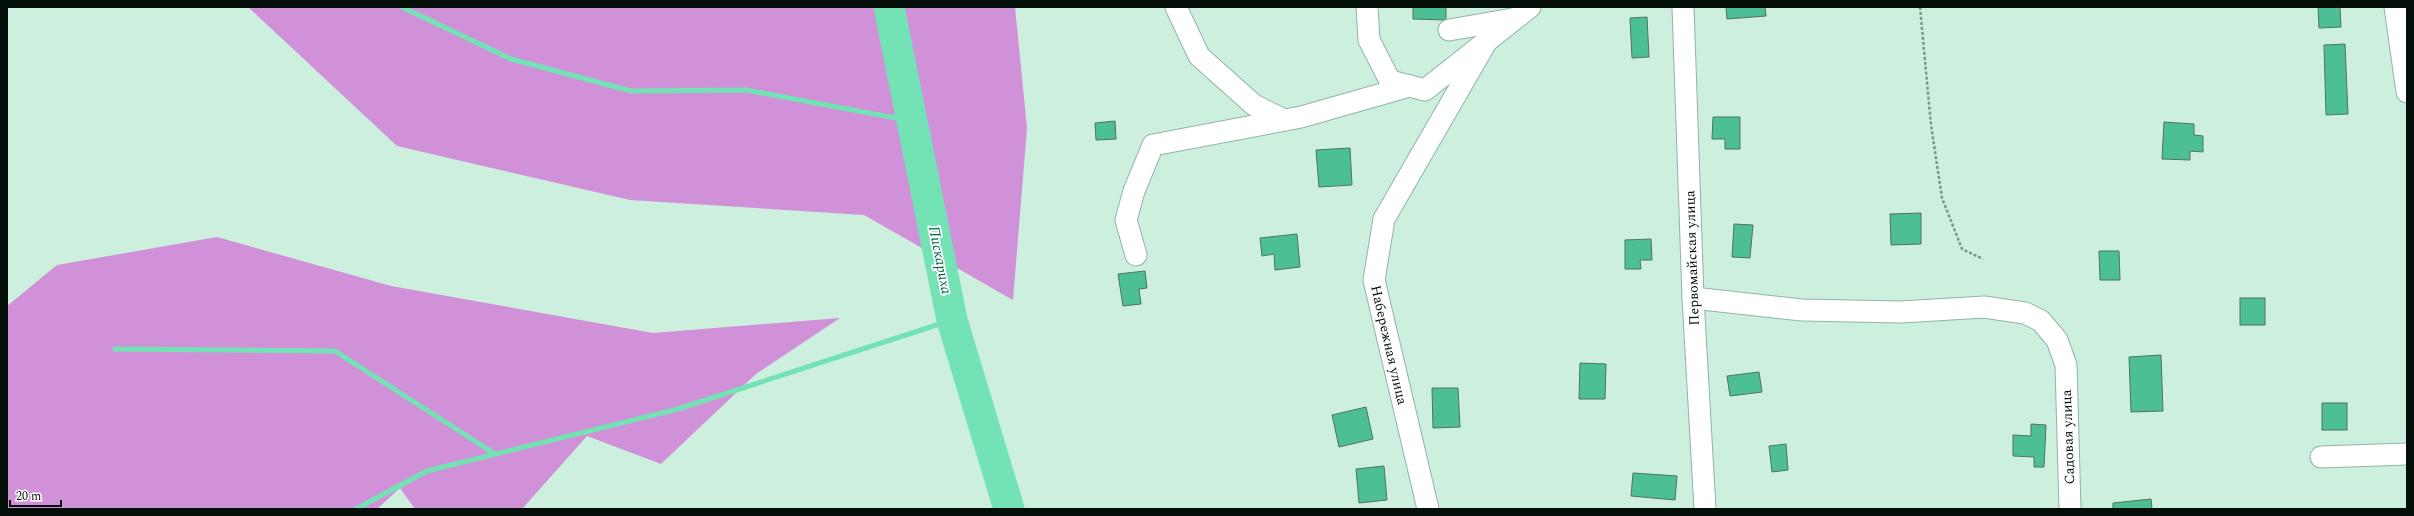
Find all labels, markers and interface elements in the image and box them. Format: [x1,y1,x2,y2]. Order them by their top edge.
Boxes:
street label: Первомайская улица [1679,190,1705,326]
water label: Пискариха [922,224,958,297]
street label: Набережная улица [1365,283,1413,407]
street label: Садовая улица [2056,389,2080,485]
scale bar [10,482,61,508]
text: 20 m [16,487,41,506]

